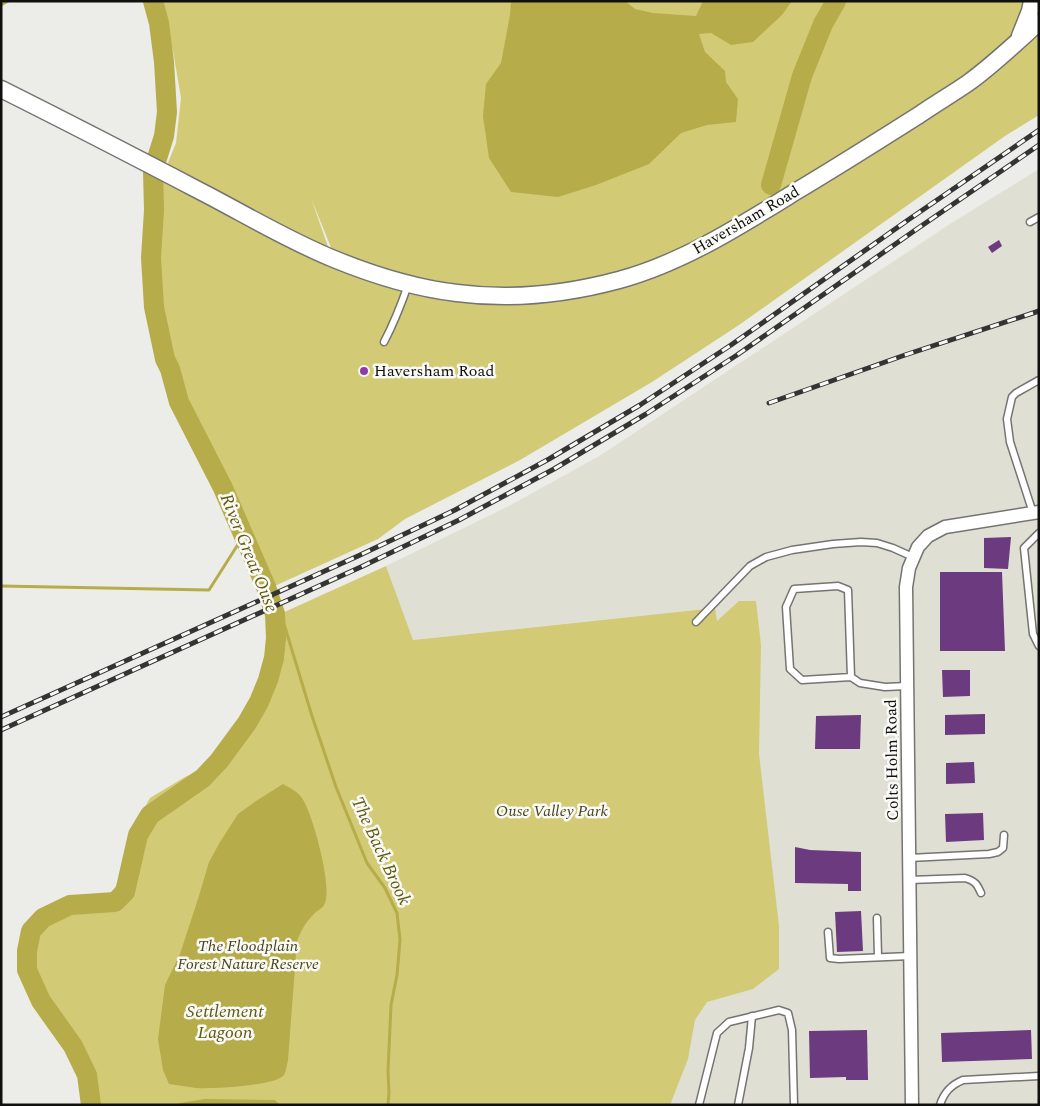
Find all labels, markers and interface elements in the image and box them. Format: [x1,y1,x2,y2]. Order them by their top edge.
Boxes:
street label: Haversham Road [688,179,804,260]
place label: Haversham Road [374,359,494,383]
marker: Haversham Road [358,365,370,377]
water label: River Great Ouse [213,489,285,617]
street label: Colts Holm Road [879,699,905,821]
water label: The Back Brook [344,792,418,910]
park label: Ouse Valley Park [496,799,608,823]
park label: The Floodplain Forest Nature Reserve [177,934,319,976]
water label: Settlement Lagoon [186,998,264,1046]

